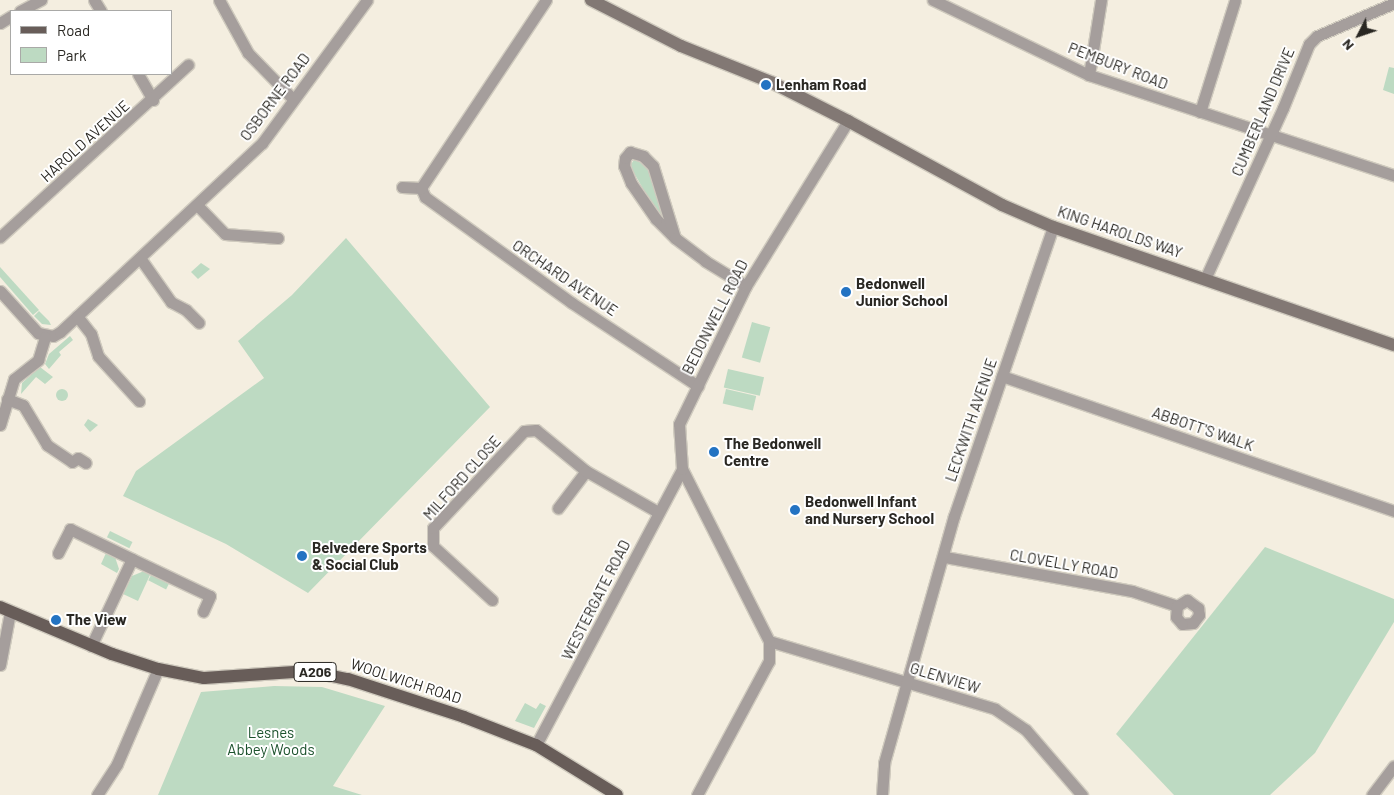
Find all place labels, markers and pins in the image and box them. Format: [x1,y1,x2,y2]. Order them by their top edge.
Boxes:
place label: Lenham Road [776,76,866,94]
marker: Lenham Road [760,79,772,91]
place label: Bedonwell Junior School [856,274,948,309]
marker: Bedonwell Junior School [840,286,852,298]
place label: The Bedonwell Centre [724,434,821,469]
marker: The Bedonwell Centre [708,446,720,458]
place label: Bedonwell Infant and Nursery School [805,492,934,527]
marker: Bedonwell Infant and Nursery School [789,504,801,516]
place label: Belvedere Sports & Social Club [312,538,427,573]
marker: Belvedere Sports & Social Club [296,550,308,562]
place label: The View [66,611,127,629]
marker: The View [50,614,62,626]

